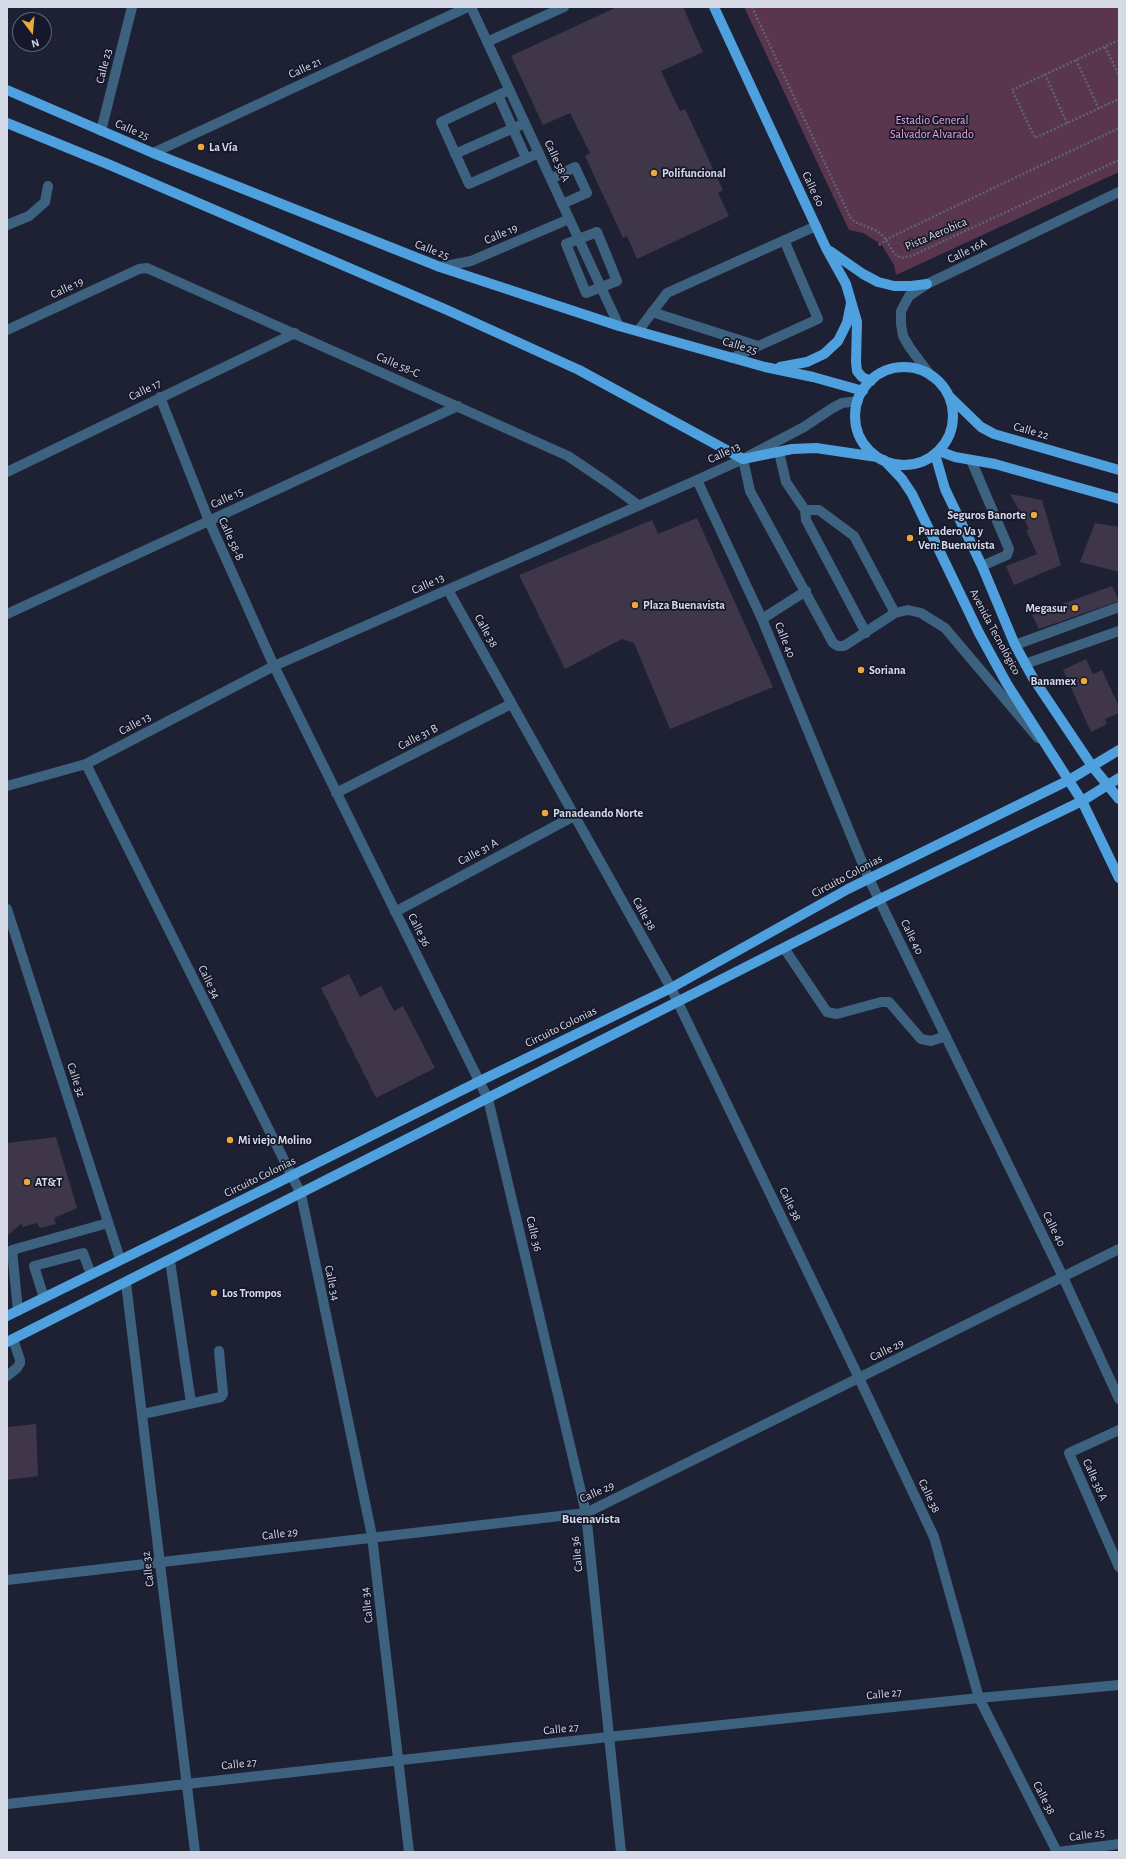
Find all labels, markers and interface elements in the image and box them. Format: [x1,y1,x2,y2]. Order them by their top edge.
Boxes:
north arrow [12,12,52,52]
text: N [30,37,40,49]
street label: Calle 23 [93,47,115,85]
street label: Calle 21 [286,54,324,82]
park label: Estadio General Salvador Alvarado [890,113,974,141]
street label: Calle 25 [113,116,151,144]
street label: Calle 58 A [541,138,573,184]
place label: La Vía [209,140,238,154]
marker: La Vía [196,142,206,152]
place label: Polifuncional [662,166,726,180]
marker: Polifuncional [649,168,659,178]
street label: Calle 60 [799,169,827,209]
street label: Pista Aerobica [903,214,969,254]
street label: Calle 19 [482,221,520,247]
street label: Calle 16A [945,235,989,267]
street label: Calle 25 [413,237,451,263]
street label: Calle 19 [48,274,86,302]
street label: Calle 25 [721,334,759,358]
street label: Calle 58-C [374,349,422,381]
street label: Calle 17 [126,376,164,404]
street label: Calle 22 [1012,419,1050,443]
street label: Calle 13 [705,439,743,467]
street label: Calle 15 [208,484,246,512]
place label: Seguros Banorte [947,508,1026,522]
marker: Seguros Banorte [1029,510,1039,520]
street label: Calle 58-B [215,515,247,563]
place label: Paradero Va y Ven: Buenavista [918,524,995,552]
marker: Paradero Va y Ven: Buenavista [905,533,915,543]
street label: Calle 13 [409,570,447,598]
street label: Avenida Tecnológico [966,587,1024,677]
place label: Plaza Buenavista [643,598,725,612]
marker: Plaza Buenavista [630,600,640,610]
place label: Megasur [1025,601,1067,615]
marker: Megasur [1070,603,1080,613]
street label: Calle 38 [471,612,501,650]
street label: Calle 40 [771,620,799,660]
place label: Soriana [869,663,906,677]
marker: Soriana [856,665,866,675]
place label: Banamex [1030,674,1076,688]
marker: Banamex [1079,676,1089,686]
street label: Calle 13 [116,710,154,738]
street label: Calle 31 B [396,721,440,753]
place label: Panadeando Norte [553,806,643,820]
marker: Panadeando Norte [540,808,550,818]
street label: Calle 31 A [456,835,500,869]
street label: Circuito Colonias [809,851,885,901]
street label: Calle 38 [629,895,659,933]
street label: Calle 36 [404,911,434,949]
street label: Calle 40 [897,917,927,957]
street label: Calle 34 [195,963,223,1001]
street label: Circuito Colonias [523,1003,599,1051]
street label: Calle 32 [64,1061,88,1099]
place label: Mi viejo Molino [238,1133,312,1147]
marker: Mi viejo Molino [225,1135,235,1145]
street label: Circuito Colonias [222,1153,298,1201]
place label: AT&T [35,1175,62,1189]
marker: AT&T [22,1177,32,1187]
street label: Calle 38 [776,1185,804,1223]
street label: Calle 40 [1039,1209,1069,1249]
street label: Calle 36 [523,1215,545,1253]
street label: Calle 34 [321,1264,343,1302]
place label: Los Trompos [222,1286,281,1300]
marker: Los Trompos [209,1288,219,1298]
street label: Calle 29 [868,1336,906,1364]
street label: Calle 38 A [1079,1457,1111,1503]
street label: Calle 38 [915,1477,943,1515]
street label: Calle 29 [577,1478,617,1506]
district label: Buenavista [562,1511,620,1527]
street label: Calle 29 [261,1525,299,1543]
street label: Calle 36 [568,1535,586,1573]
street label: Calle 32 [139,1550,157,1588]
street label: Calle 34 [358,1586,376,1624]
street label: Calle 27 [866,1685,902,1703]
street label: Calle 27 [543,1720,579,1738]
street label: Calle 27 [221,1755,257,1773]
street label: Calle 38 [1029,1779,1059,1817]
street label: Calle 25 [1068,1825,1106,1845]

